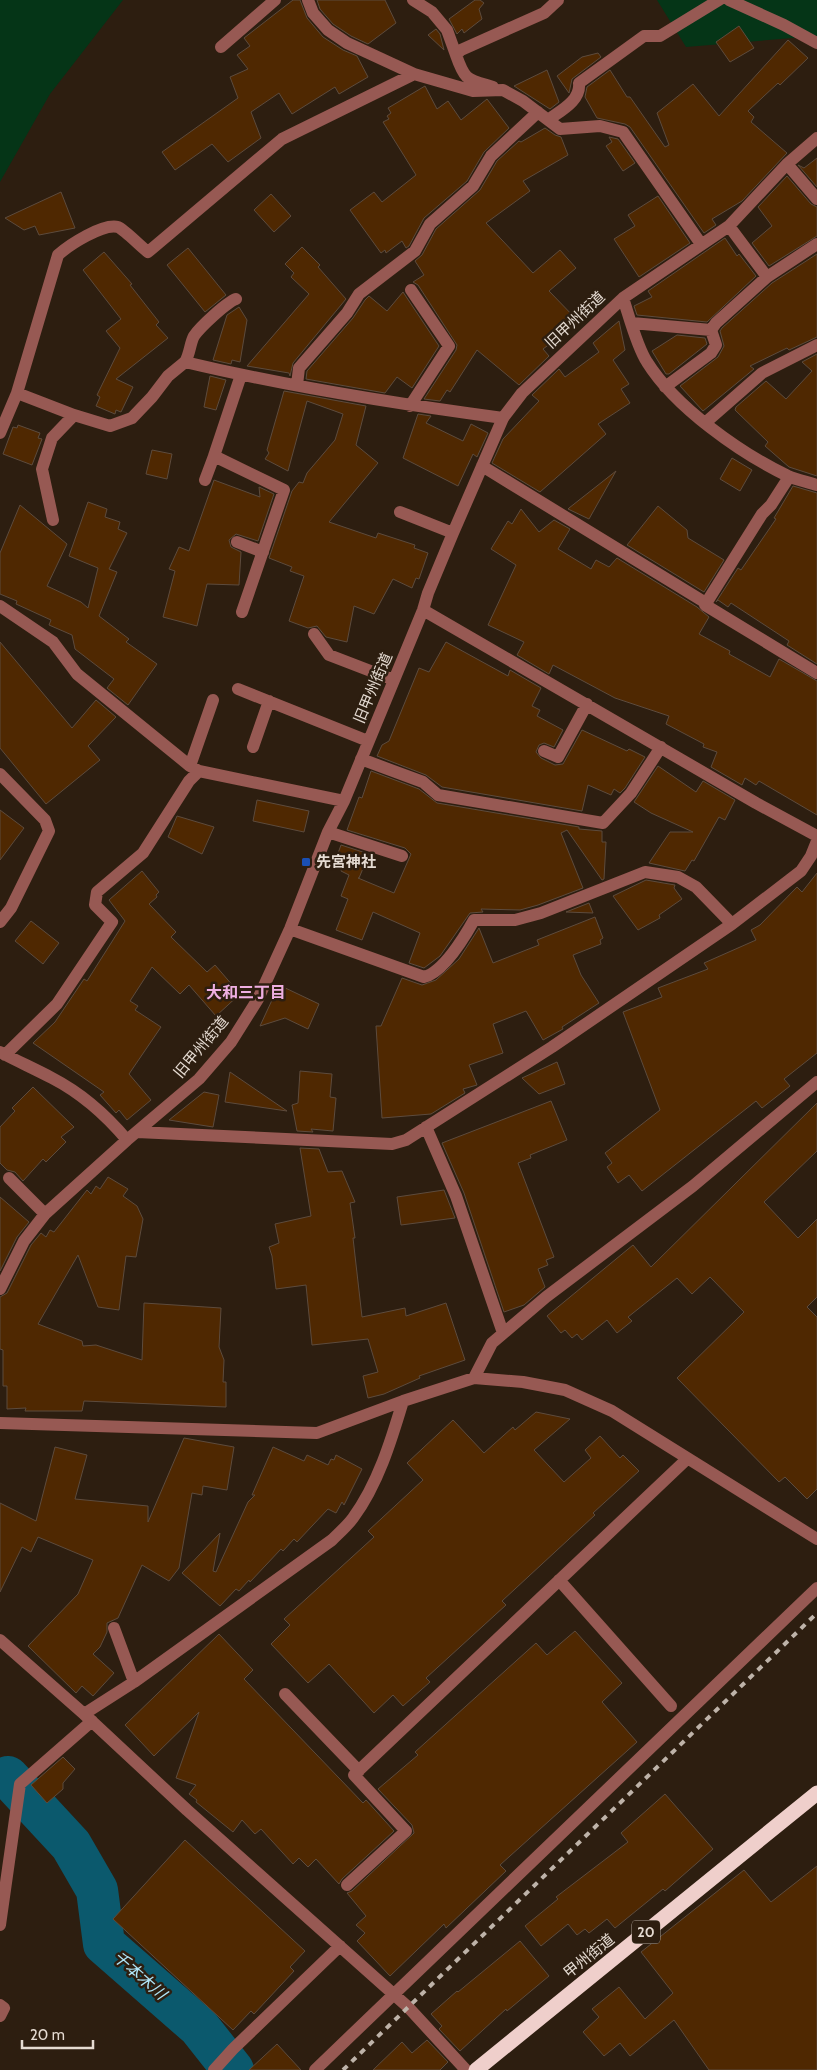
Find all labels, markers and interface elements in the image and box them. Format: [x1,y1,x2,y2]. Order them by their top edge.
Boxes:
street label: 旧甲州街道 [541,288,609,352]
street label: 旧甲州街道 [350,650,396,726]
place label: 先宮神社 [316,853,376,871]
marker: 先宮神社 [300,856,312,868]
district label: 大和三丁目 [206,983,286,1002]
street label: 旧甲州街道 [170,1012,232,1082]
road number: 20 [632,1920,660,1944]
street label: 甲州街道 [560,1930,618,1982]
water label: 千本木川 [109,1947,172,2005]
scale bar [22,2018,94,2050]
text: 20 m [30,2026,65,2044]

